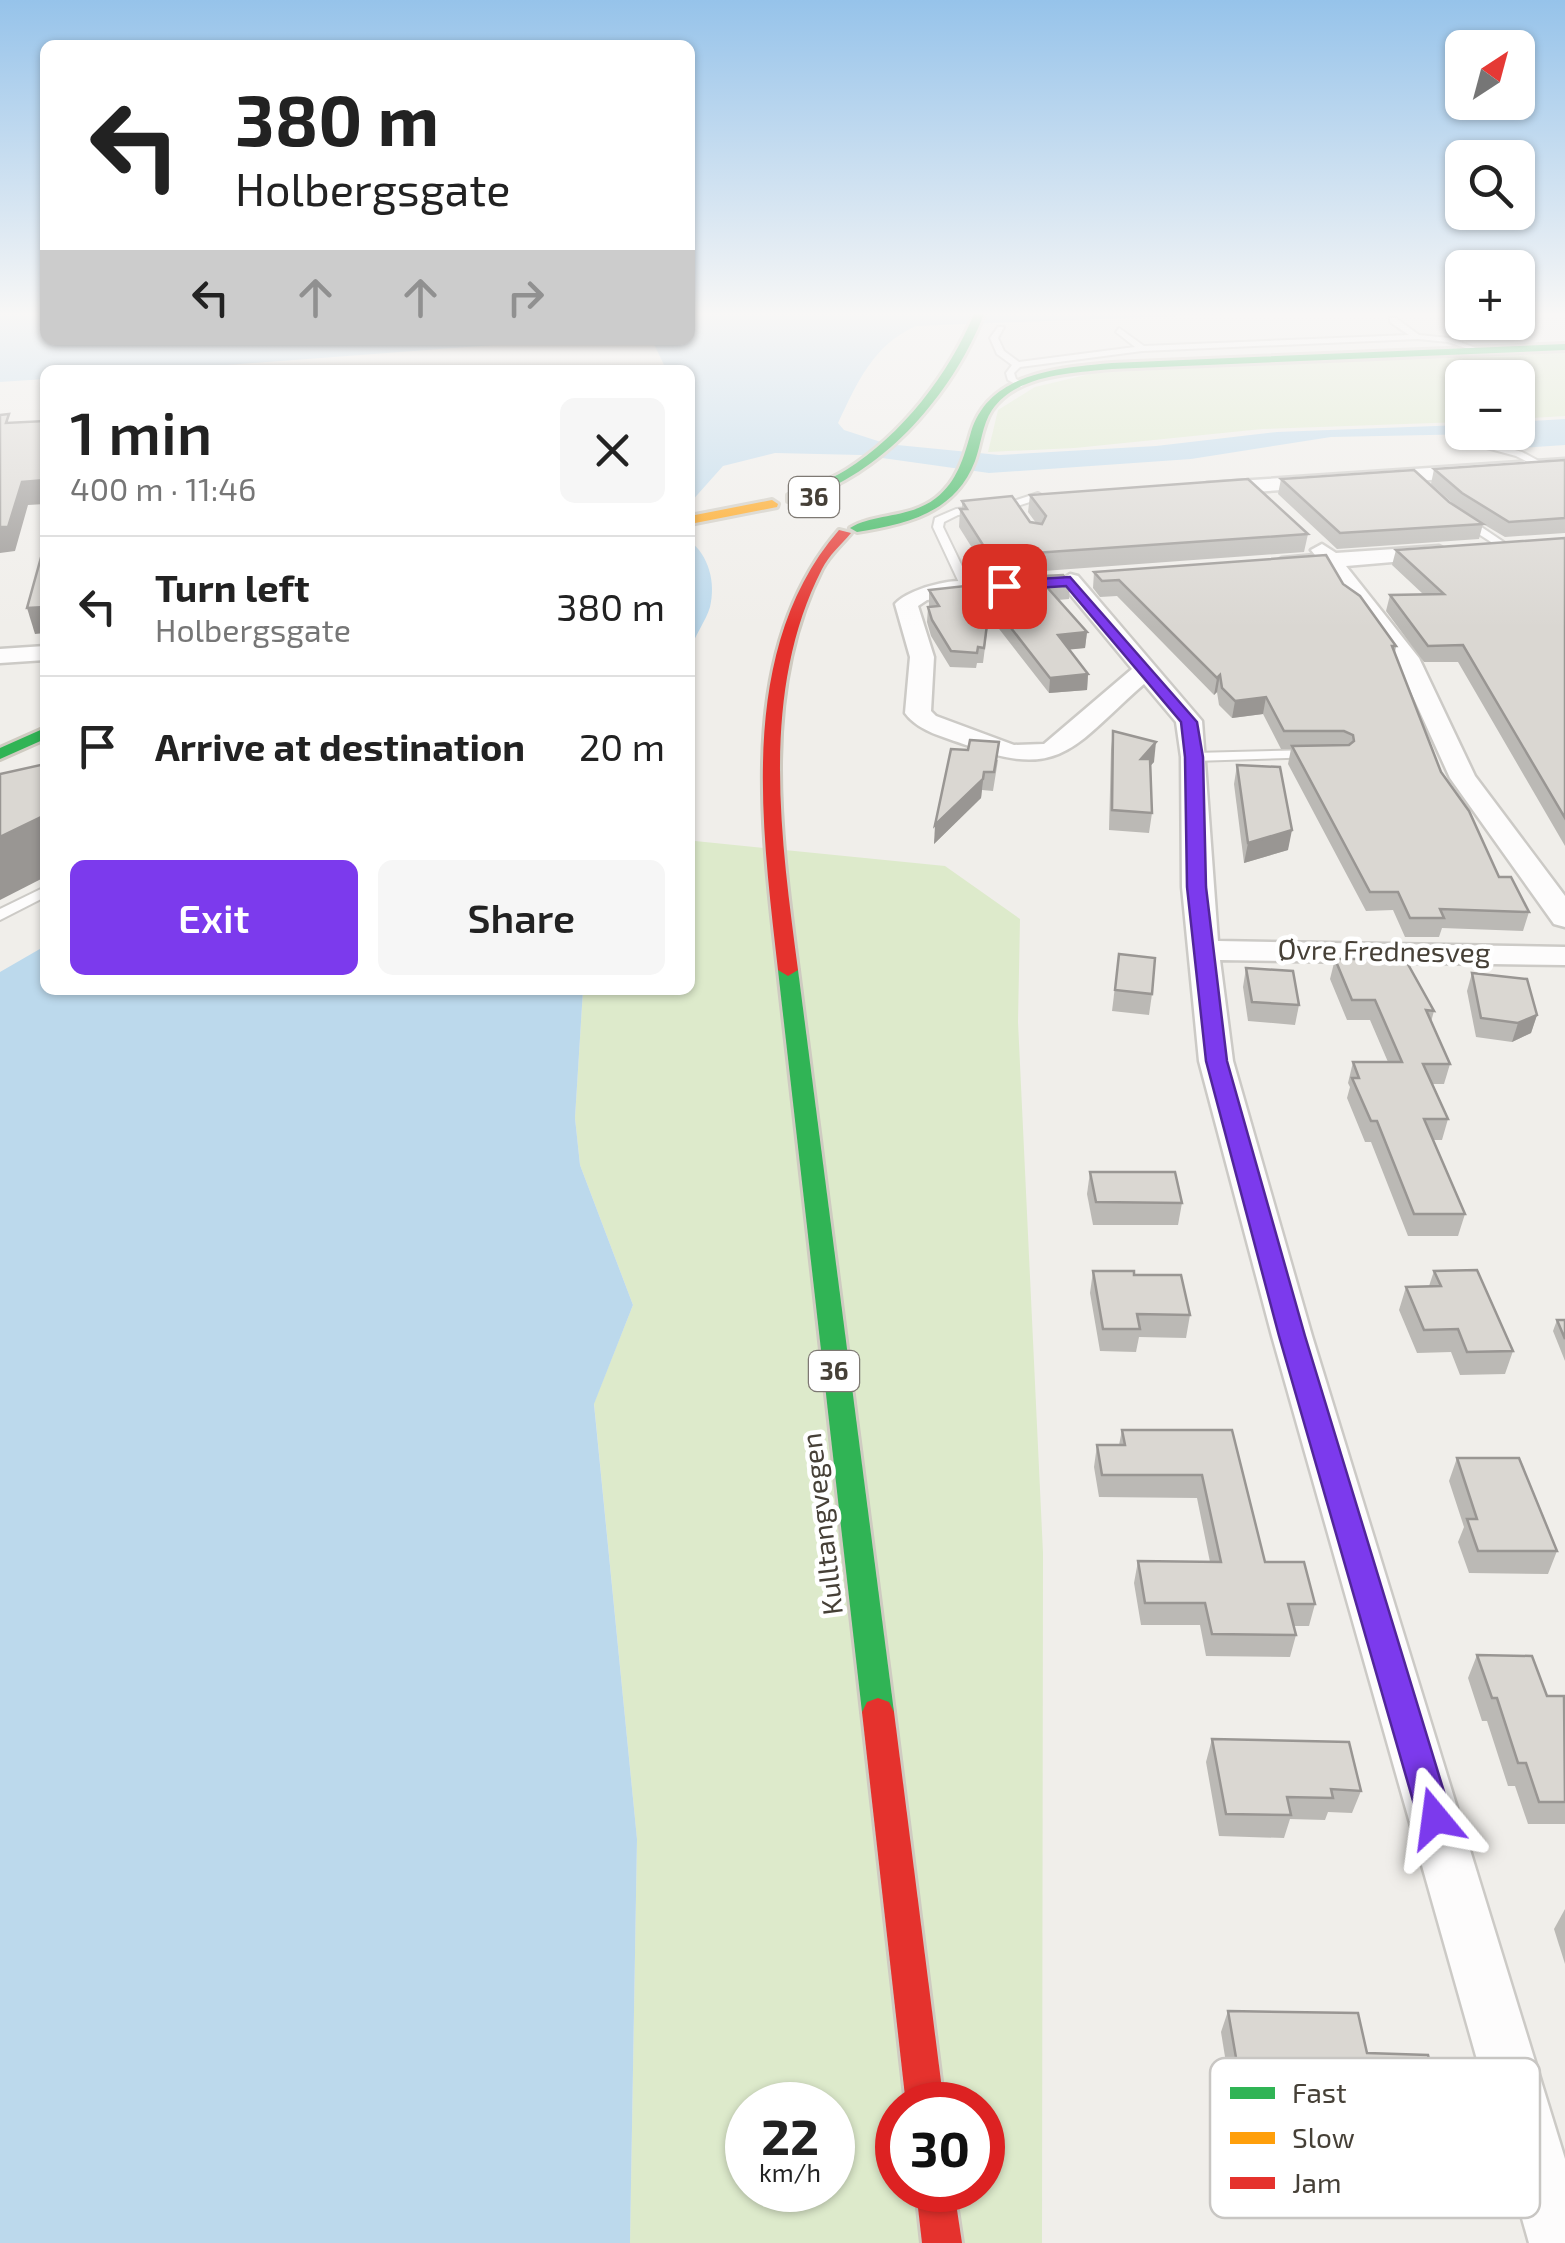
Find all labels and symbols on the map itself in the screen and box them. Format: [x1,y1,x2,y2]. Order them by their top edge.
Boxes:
north arrow [1445,30,1535,120]
road number: 36 [789,477,839,517]
pin [962,544,1047,629]
street label: Øvre Frednesveg [1277,931,1491,969]
road number: 36 [809,1351,859,1391]
street label: Kulltangvegen [793,1431,849,1617]
position arrow [1383,1766,1487,1870]
legend [1210,2058,1540,2218]
text: Fast [1292,2075,1347,2109]
speed limit sign: 30 [875,2082,1005,2212]
text: Slow [1292,2120,1355,2154]
text: Jam [1292,2165,1341,2199]

